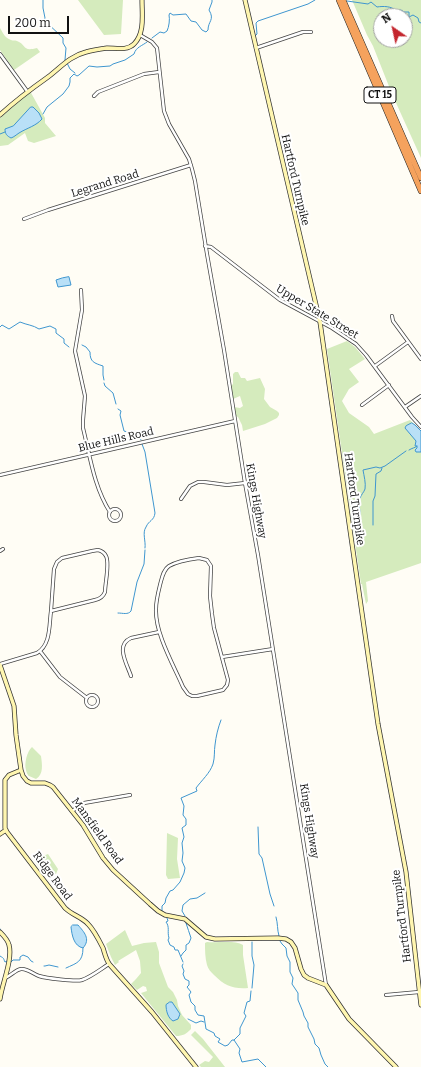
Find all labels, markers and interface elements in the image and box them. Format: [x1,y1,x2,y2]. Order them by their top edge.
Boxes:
scale bar [10,8,71,34]
north arrow [373,8,413,48]
text: N [379,11,394,26]
text: 200 m [15,16,51,30]
road number: CT 15 [364,87,396,103]
street label: Hartford Turnpike [278,133,312,227]
street label: Legrand Road [70,167,140,201]
street label: Upper State Street [273,282,361,342]
street label: Blue Hills Road [77,425,155,455]
street label: Hartford Turnpike [341,452,367,546]
street label: Kings Highway [243,462,269,540]
street label: Kings Highway [297,782,321,860]
street label: Mansfield Road [68,795,126,867]
street label: Ridge Road [30,849,74,903]
street label: Hartford Turnpike [390,869,414,963]

